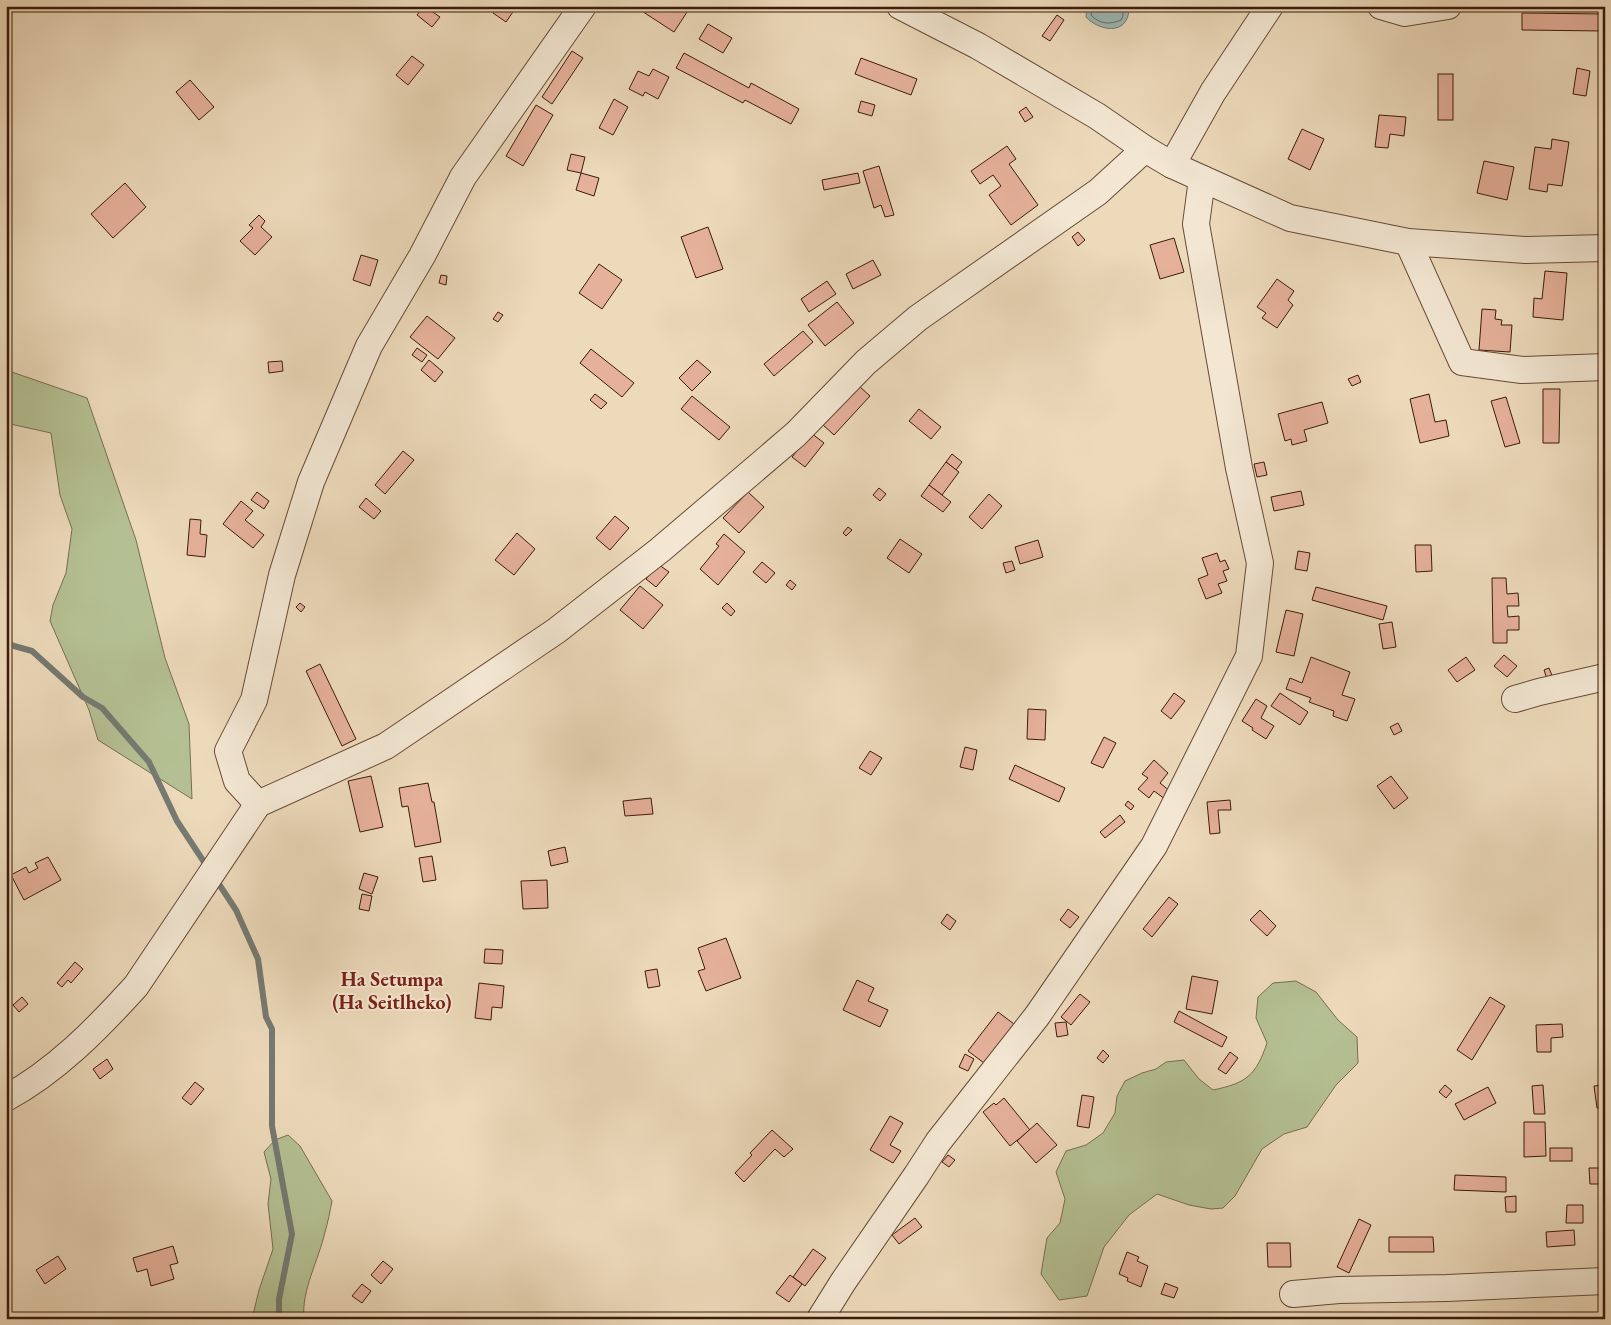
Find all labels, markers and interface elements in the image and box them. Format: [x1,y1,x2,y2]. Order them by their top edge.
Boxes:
district label: Ha Setumpa (Ha Seitlheko) [332,966,452,1015]

